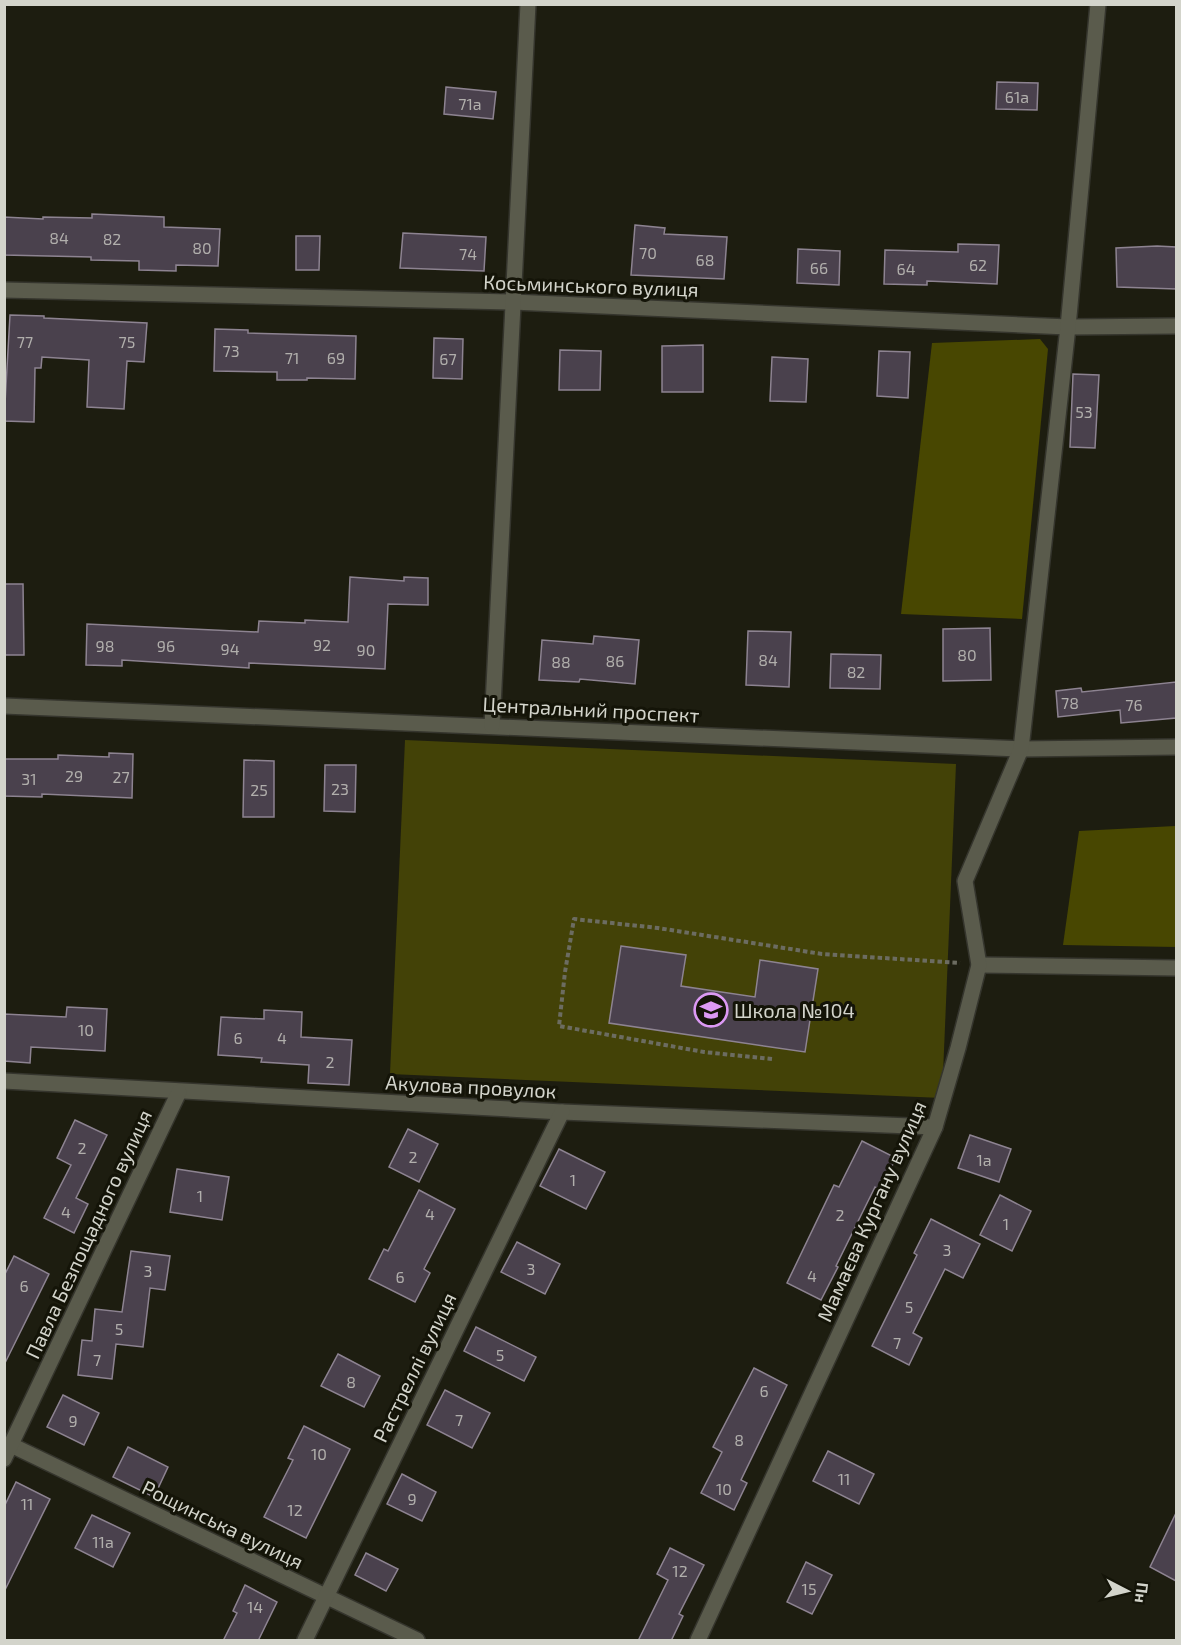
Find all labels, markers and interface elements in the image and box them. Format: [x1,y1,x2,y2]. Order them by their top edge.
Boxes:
house number: 61а [1005,87,1029,106]
house number: 71а [458,94,482,113]
house number: 84 [49,228,69,247]
house number: 82 [103,229,121,248]
house number: 80 [192,238,212,257]
house number: 70 [639,243,657,262]
house number: 74 [459,244,477,263]
house number: 68 [696,250,714,269]
house number: 62 [969,255,987,274]
house number: 66 [810,258,828,277]
house number: 64 [897,259,916,278]
street label: Косьминського вулиця [483,269,699,302]
house number: 77 [17,332,33,351]
house number: 75 [119,332,135,351]
house number: 73 [222,341,240,360]
house number: 71 [285,348,299,367]
house number: 69 [327,348,345,367]
house number: 67 [439,349,457,368]
house number: 53 [1075,402,1093,421]
house number: 92 [313,635,331,654]
house number: 98 [96,636,114,655]
house number: 96 [157,636,175,655]
house number: 94 [221,639,240,658]
house number: 90 [357,640,375,659]
house number: 80 [957,645,977,664]
house number: 84 [758,650,778,669]
house number: 86 [606,651,624,670]
house number: 88 [551,652,571,671]
house number: 82 [847,662,865,681]
street label: Центральний проспект [482,691,700,727]
house number: 78 [1061,693,1079,712]
house number: 76 [1125,695,1143,714]
house number: 29 [65,766,83,785]
house number: 27 [112,767,130,786]
house number: 31 [21,769,37,788]
house number: 23 [331,779,349,798]
house number: 25 [250,780,268,799]
school or university icon: Школа №104 [693,992,729,1028]
place label: Школа №104 [734,998,855,1022]
house number: 10 [78,1020,94,1039]
house number: 6 [233,1028,243,1047]
house number: 4 [277,1028,287,1047]
house number: 2 [326,1052,335,1071]
street label: Акулова провулок [385,1070,557,1103]
street label: Мамаєва Кургану вулиця [811,1097,931,1325]
street label: Павла Безпощадного вулиця [20,1106,157,1363]
house number: 2 [78,1138,87,1157]
house number: 2 [409,1147,418,1166]
house number: 1а [976,1150,992,1169]
house number: 1 [570,1170,576,1189]
house number: 1 [197,1186,203,1205]
house number: 4 [61,1202,71,1221]
house number: 4 [425,1204,435,1223]
house number: 2 [836,1205,845,1224]
house number: 1 [1003,1214,1009,1233]
house number: 3 [943,1240,951,1259]
house number: 3 [527,1259,535,1278]
house number: 3 [144,1261,152,1280]
house number: 4 [807,1266,817,1285]
house number: 6 [395,1267,405,1286]
house number: 6 [19,1276,29,1295]
street label: Растреллі вулиця [367,1288,462,1446]
house number: 5 [905,1297,913,1316]
house number: 5 [115,1319,123,1338]
house number: 7 [893,1333,901,1352]
house number: 5 [496,1345,504,1364]
house number: 7 [93,1350,101,1369]
house number: 8 [346,1372,356,1391]
house number: 6 [759,1381,769,1400]
house number: 7 [455,1410,463,1429]
house number: 9 [68,1411,78,1430]
house number: 8 [734,1430,744,1449]
house number: 10 [311,1444,327,1463]
house number: 11 [838,1469,850,1488]
street label: Рощинська вулиця [138,1475,307,1574]
house number: 10 [716,1479,732,1498]
house number: 9 [407,1489,417,1508]
house number: 11 [21,1494,33,1513]
house number: 12 [287,1500,303,1519]
house number: 11а [92,1532,114,1551]
house number: 12 [672,1561,688,1580]
north arrow [1097,1561,1157,1621]
house number: 15 [802,1579,816,1598]
text: Пн [1132,1581,1153,1604]
house number: 14 [247,1597,263,1616]

